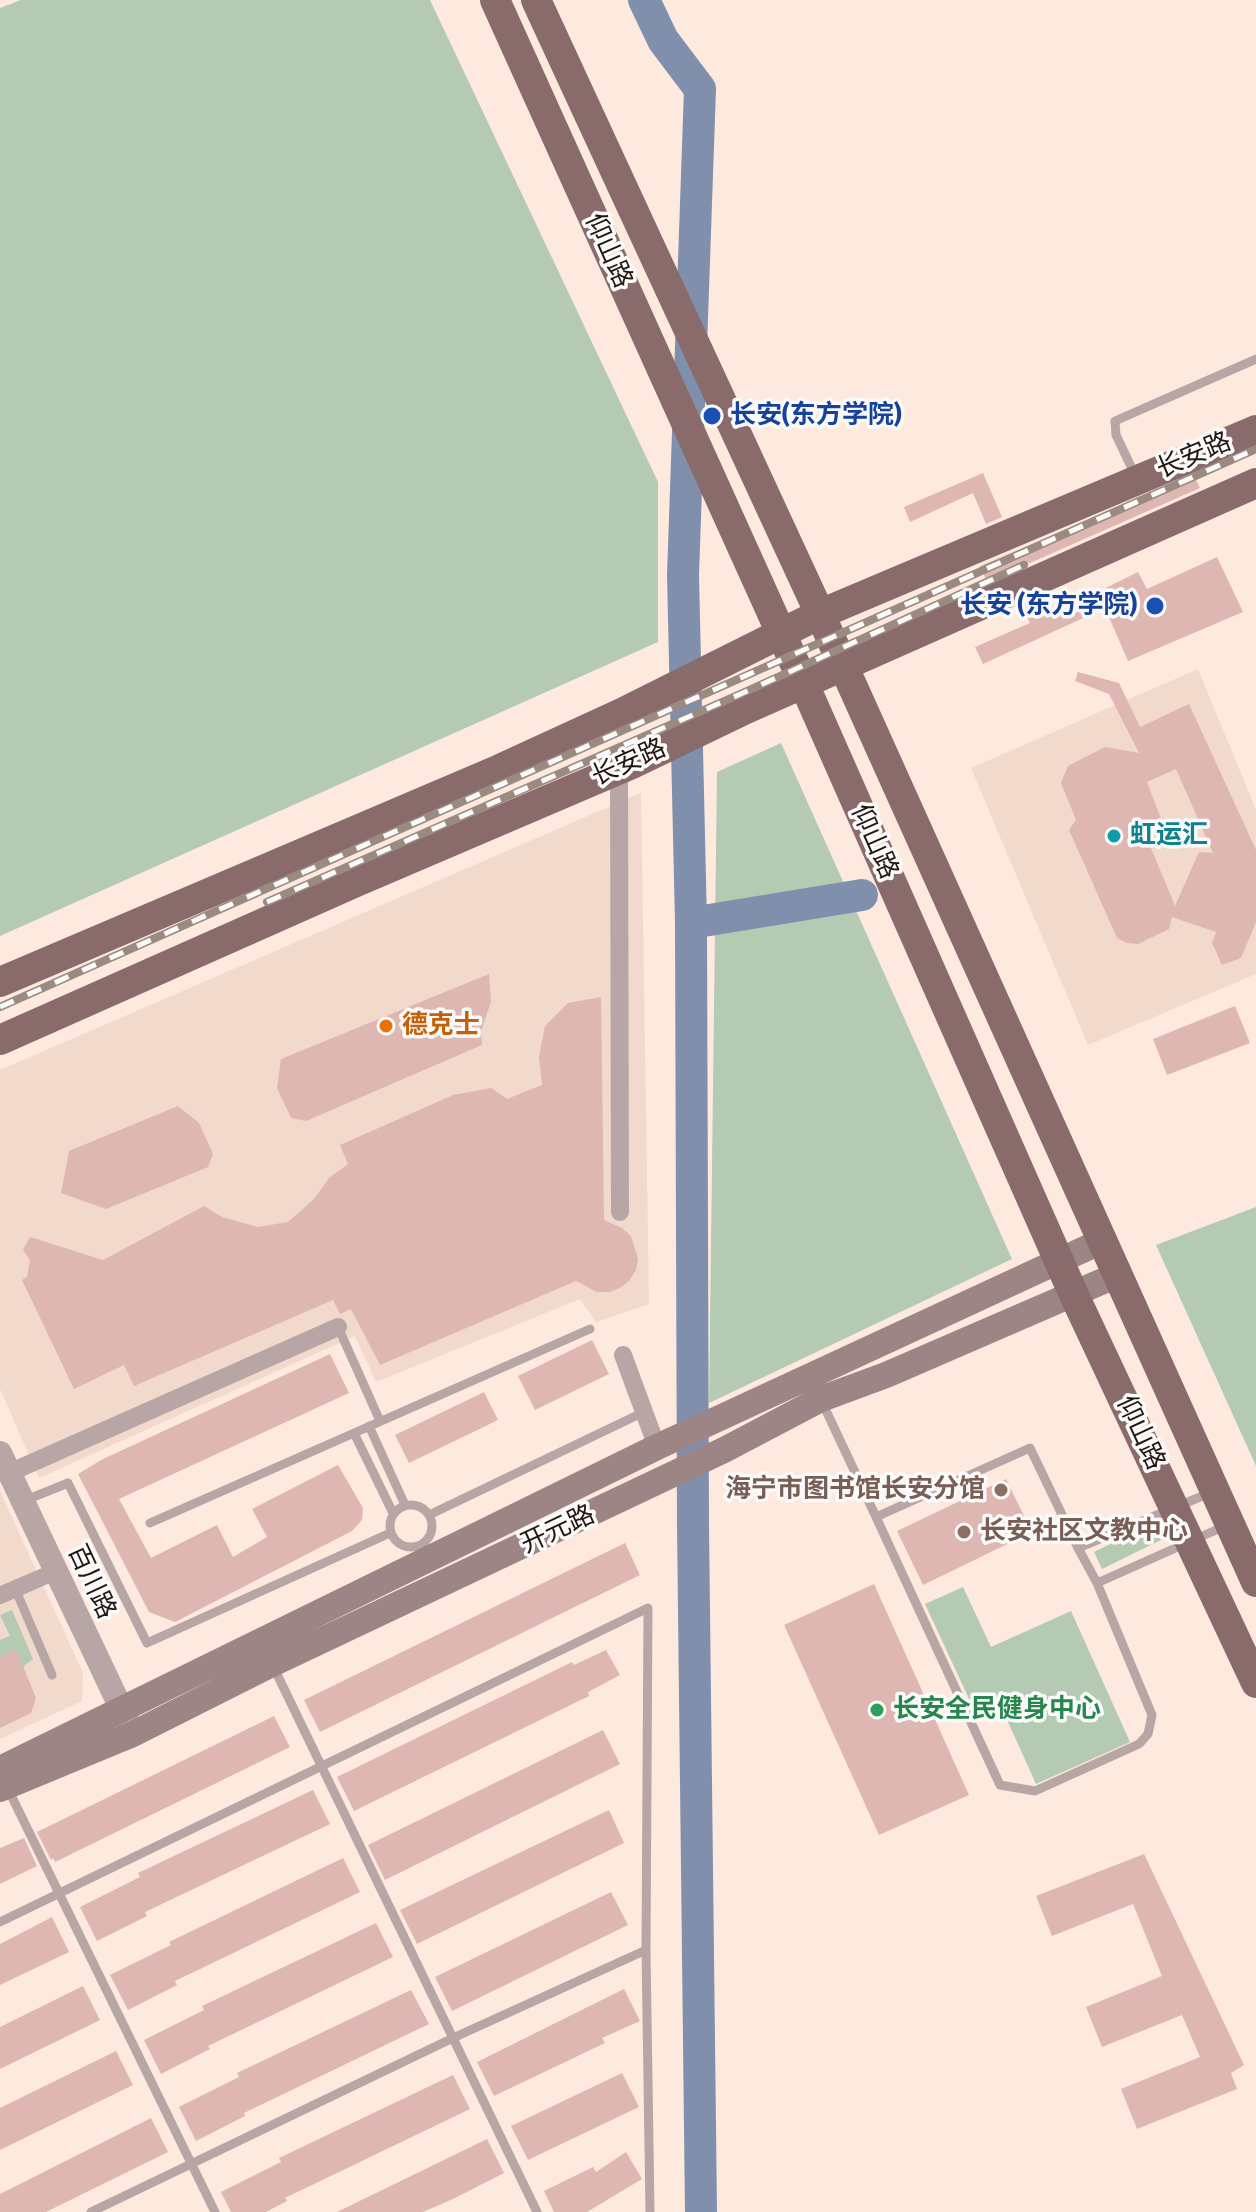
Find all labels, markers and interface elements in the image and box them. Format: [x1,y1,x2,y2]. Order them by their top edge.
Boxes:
street label: 仰山路 [578,209,638,293]
place label: 长安(东方学院) [730,400,902,432]
marker: 长安(东方学院) [701,405,723,427]
street label: 长安路 [1152,426,1236,486]
place label: 长安 (东方学院) [960,590,1137,622]
marker: 长安 (东方学院) [1144,595,1166,617]
street label: 长安路 [587,733,671,793]
street label: 仰山路 [844,800,904,884]
place label: 虹运汇 [1130,820,1208,852]
marker: 虹运汇 [1105,827,1123,845]
place label: 德克士 [402,1010,480,1042]
marker: 德克士 [377,1017,395,1035]
street label: 仰山路 [1109,1391,1171,1475]
place label: 海宁市图书馆长安分馆 [725,1474,985,1506]
marker: 海宁市图书馆长安分馆 [992,1481,1010,1499]
street label: 开元路 [516,1499,600,1561]
place label: 长安社区文教中心 [980,1516,1188,1548]
marker: 长安社区文教中心 [955,1523,973,1541]
street label: 百川路 [60,1540,122,1624]
place label: 长安全民健身中心 [893,1694,1101,1726]
marker: 长安全民健身中心 [868,1701,886,1719]

